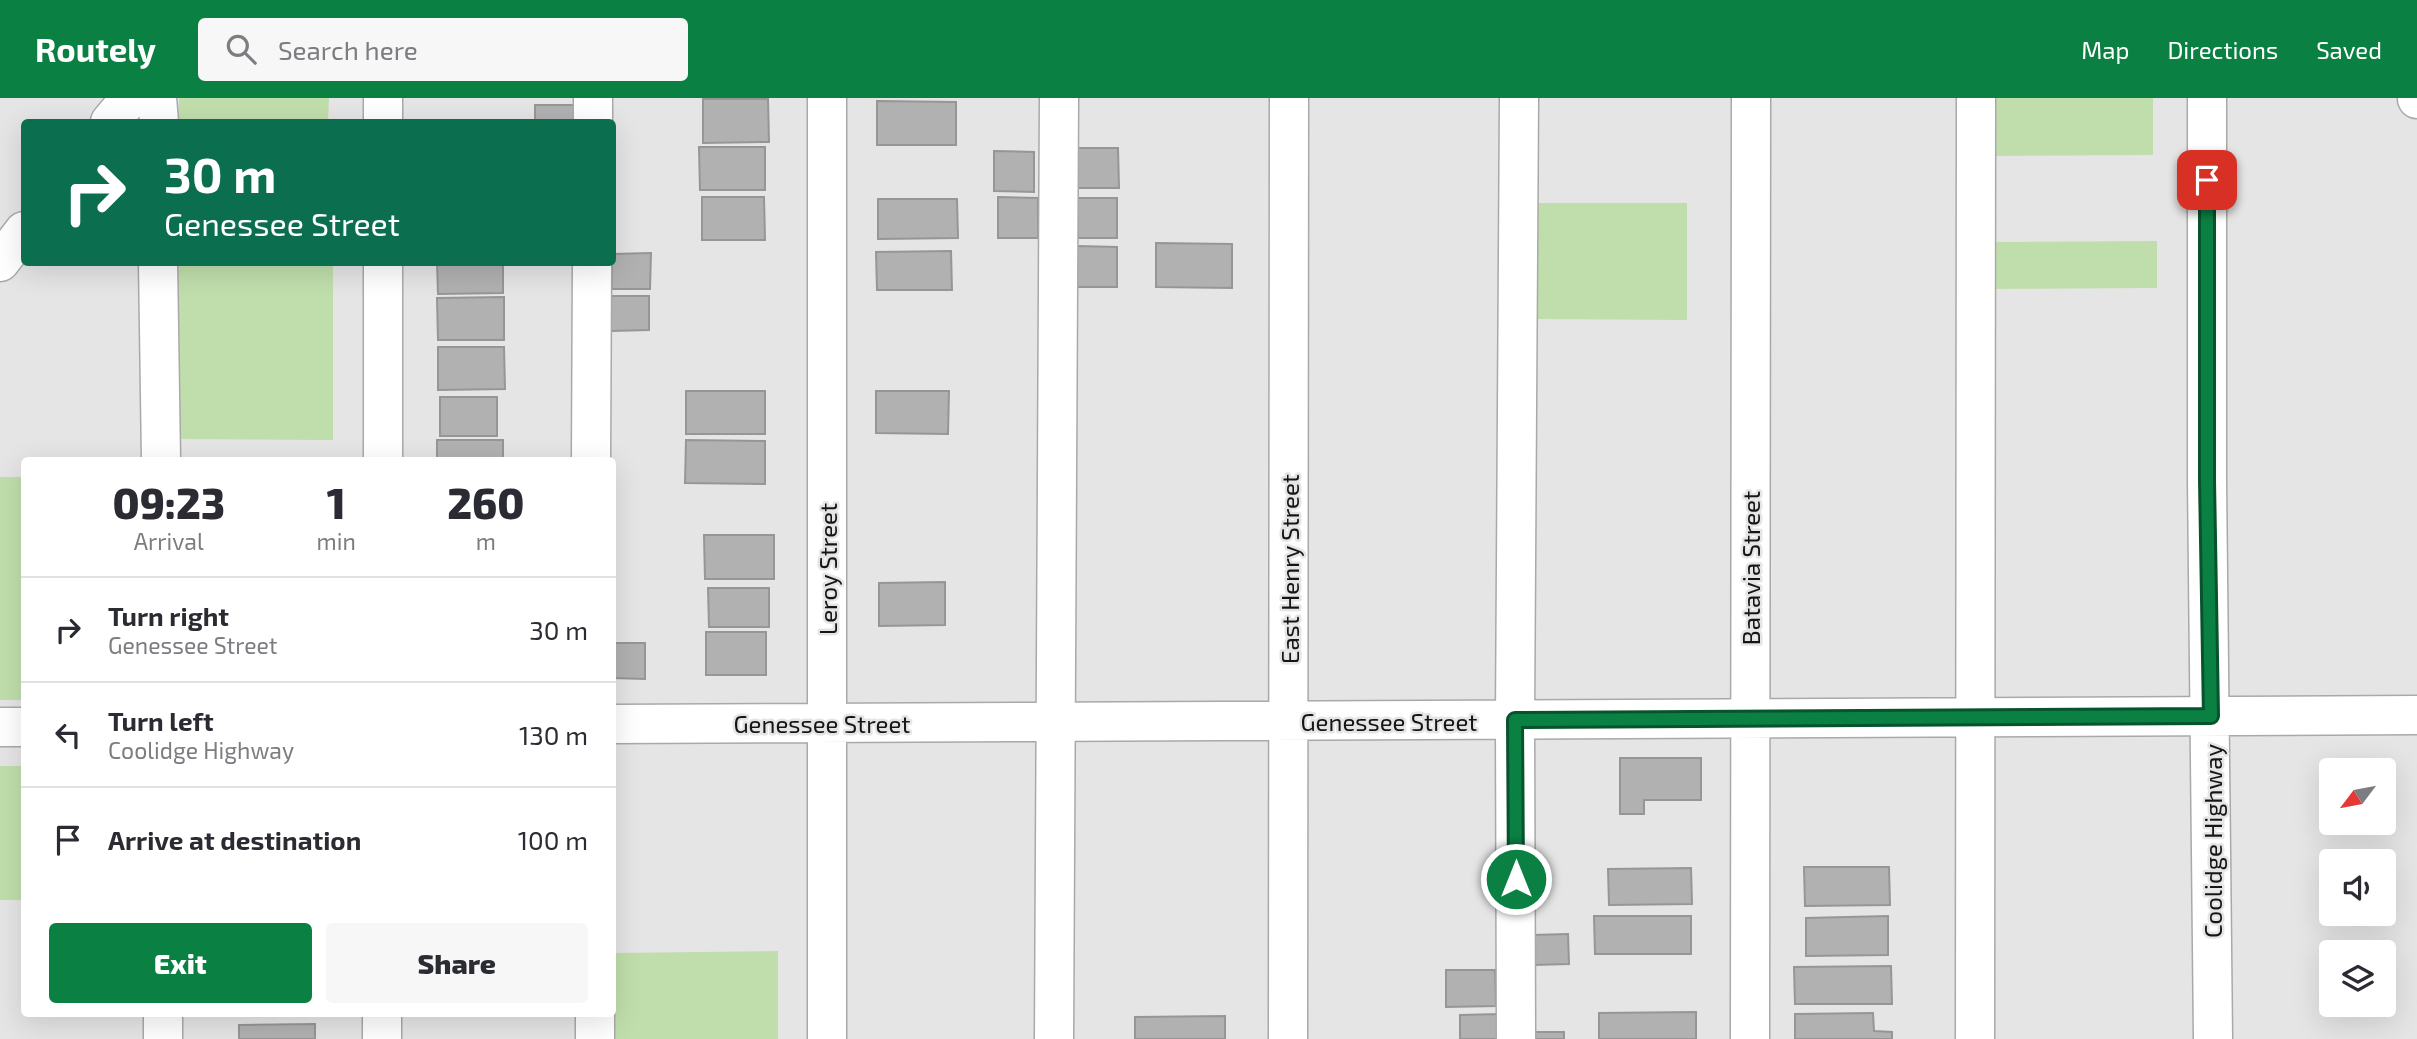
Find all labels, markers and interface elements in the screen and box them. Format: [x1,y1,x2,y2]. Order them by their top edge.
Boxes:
search box [198,18,688,81]
text: Routely [35,29,156,69]
icon: search [222,30,260,68]
text: Search here [278,34,418,65]
text: Map [2081,35,2129,64]
text: Directions [2167,35,2278,64]
text: Saved [2316,35,2382,64]
text: 30 m [164,144,276,203]
icon: right [49,147,140,238]
pin [2177,150,2237,210]
icon: arrive [2188,161,2226,199]
text: Genessee Street [164,204,400,242]
street label: East Henry Street [1275,474,1304,664]
text: 09:23 [113,477,225,527]
text: 1 [327,477,346,527]
text: 260 [447,477,524,527]
street label: Batavia Street [1736,491,1765,645]
street label: Leroy Street [813,503,842,635]
text: Arrival [134,527,204,555]
text: min [317,527,356,555]
text: m [476,527,496,555]
text: Turn right [108,600,229,631]
icon: right [49,611,87,649]
text: 30 m [529,614,588,645]
text: Genessee Street [108,631,278,659]
text: Turn left [108,705,214,736]
street label: Genessee Street [1301,707,1478,736]
street label: Genessee Street [734,709,911,738]
icon: left [49,716,87,754]
text: 130 m [519,719,588,750]
text: Coolidge Highway [108,736,294,764]
street label: Coolidge Highway [2198,744,2227,938]
north arrow [2319,758,2396,835]
map controls [2319,758,2396,1017]
icon: arrive [49,821,87,859]
text: Arrive at destination [108,824,361,855]
text: 100 m [518,824,588,855]
position arrow [1479,842,1553,916]
button: sound [2319,849,2396,926]
button: Exit [49,923,312,1003]
button: Share [326,923,588,1003]
button: layers [2319,940,2396,1017]

